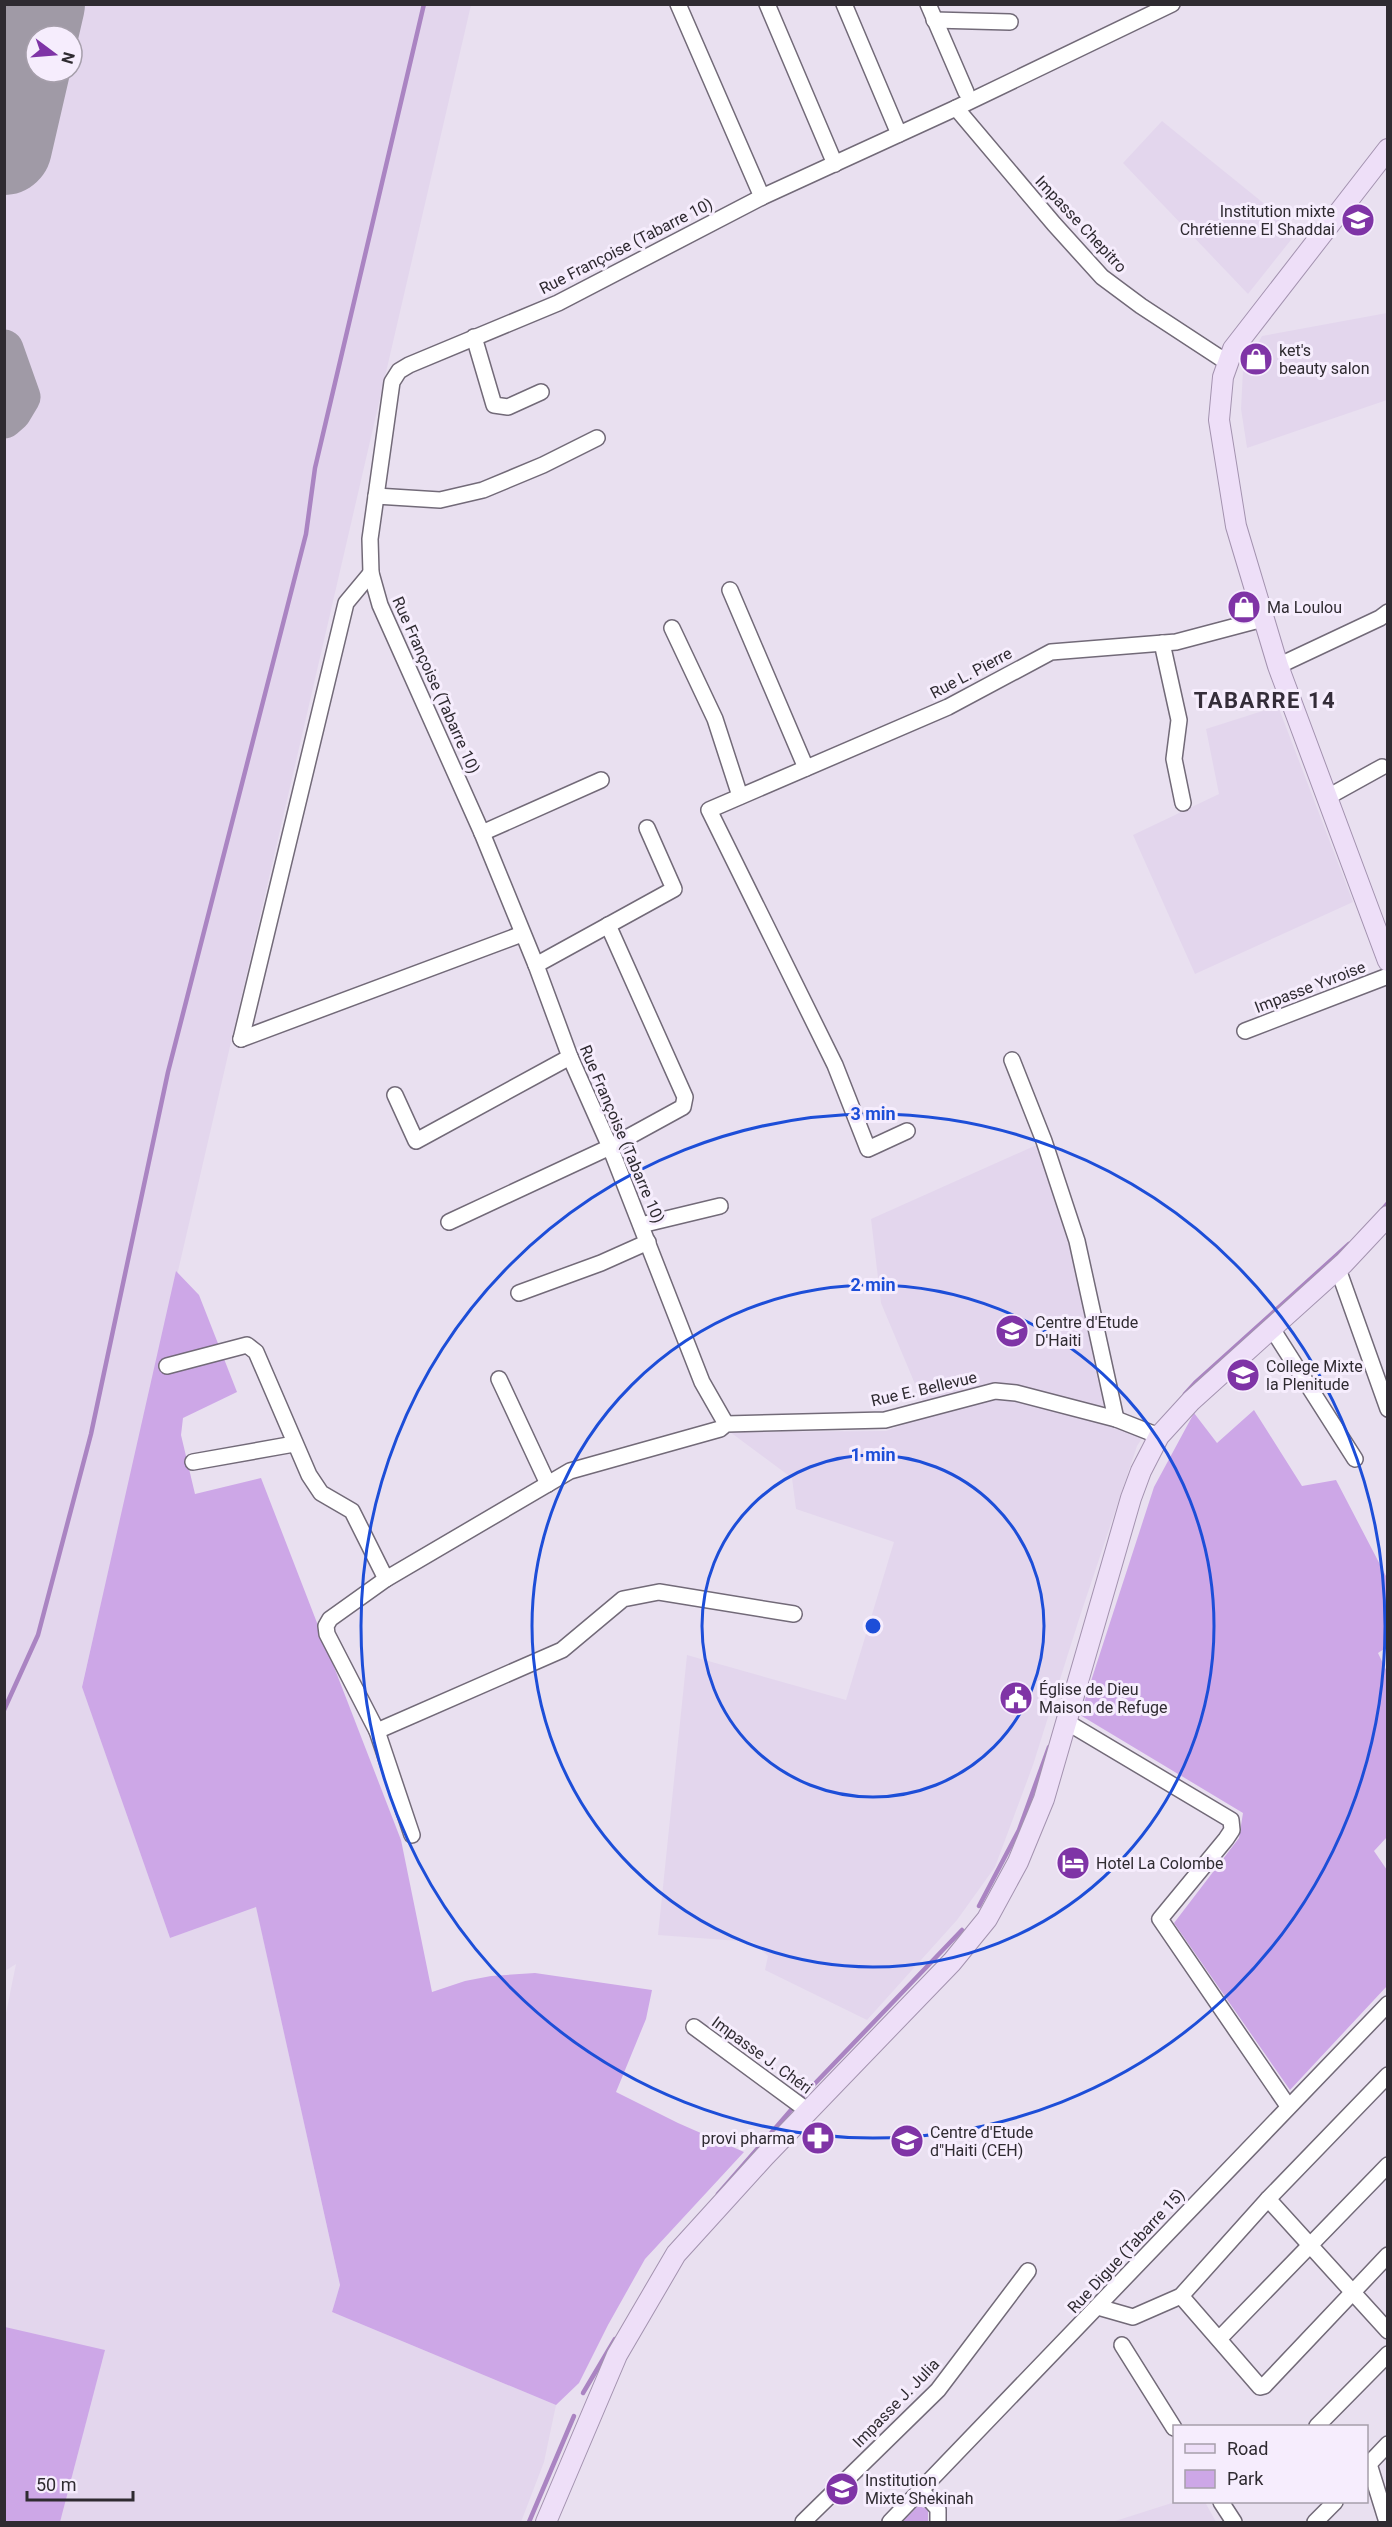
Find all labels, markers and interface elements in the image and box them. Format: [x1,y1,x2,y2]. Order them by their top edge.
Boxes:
north arrow [24,24,84,84]
text: N [57,50,79,66]
street label: Impasse Chepitro [1031,172,1131,276]
street label: Rue Françoise (Tabarre 10) [536,194,716,298]
place label: Institution mixte Chrétienne El Shaddai [1180,202,1335,239]
school or university icon: Institution mixte Chrétienne El Shaddai [1340,202,1376,238]
shop icon: ket's beauty salon [1238,341,1274,377]
place label: ket's beauty salon [1279,341,1370,378]
shop icon: Ma Loulou [1226,589,1262,625]
street label: Rue Françoise (Tabarre 10) [388,594,484,776]
place label: Ma Loulou [1267,598,1342,617]
street label: Rue L. Pierre [927,644,1015,702]
district label: TABARRE 14 [1194,688,1336,713]
street label: Impasse Yvroise [1252,957,1368,1017]
street label: Rue Françoise (Tabarre 10) [576,1042,668,1226]
text: 3 min [850,1103,896,1124]
text: 2 min [850,1274,896,1295]
school or university icon: Centre d'Etude D'Haiti [994,1313,1030,1349]
place label: Centre d'Etude D'Haiti [1035,1313,1138,1350]
school or university icon: College Mixte la Plenitude [1225,1357,1261,1393]
place label: College Mixte la Plenitude [1266,1357,1363,1394]
street label: Rue E. Bellevue [869,1368,979,1410]
text: 1 min [850,1444,896,1465]
centre of rings [863,1616,883,1636]
public building icon: Église de Dieu Maison de Refuge [998,1680,1034,1716]
place label: Église de Dieu Maison de Refuge [1039,1680,1167,1717]
hotel icon: Hotel La Colombe [1055,1845,1091,1881]
place label: Hotel La Colombe [1096,1854,1223,1873]
street label: Impasse J. Chéri [708,2012,816,2098]
pharmacy icon: provi pharma [800,2120,836,2156]
school or university icon: Centre d'Etude d"Haiti (CEH) [889,2123,925,2159]
place label: Centre d'Etude d"Haiti (CEH) [930,2123,1033,2160]
place label: provi pharma [701,2129,795,2148]
street label: Rue Digue (Tabarre 15) [1063,2185,1189,2317]
street label: Impasse J. Julia [849,2355,943,2451]
legend [1173,2425,1368,2503]
text: Road [1227,2438,1268,2459]
scale bar [27,2464,134,2502]
text: Park [1227,2468,1264,2489]
school or university icon: Institution Mixte Shekinah [824,2471,860,2507]
place label: Institution Mixte Shekinah [865,2471,974,2508]
text: 50 m [36,2474,76,2495]

